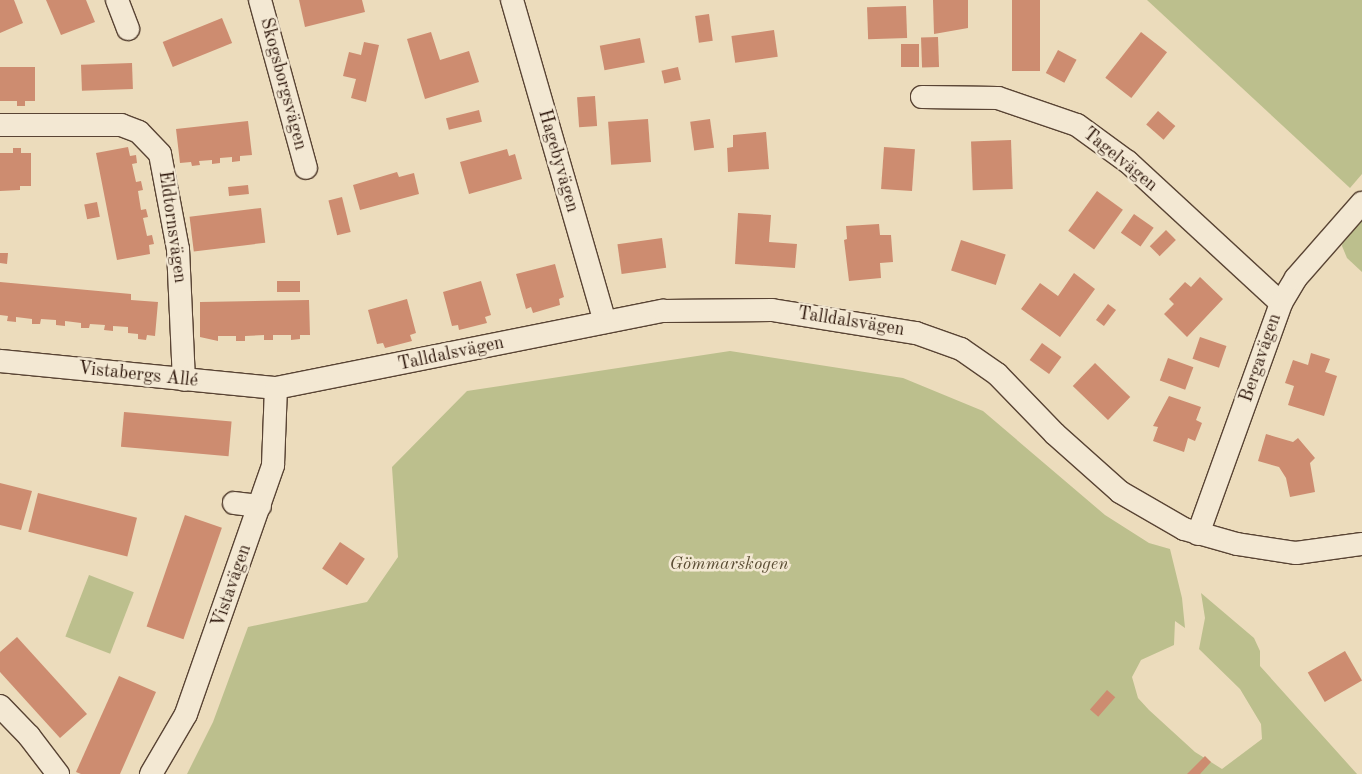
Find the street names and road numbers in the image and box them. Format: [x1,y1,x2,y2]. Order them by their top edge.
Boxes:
street label: Skogsborgsvägen [255,15,311,153]
street label: Hagebyvägen [533,107,583,215]
street label: Tagelvägen [1078,123,1162,197]
street label: Eldtornsvägen [153,170,191,284]
street label: Talldalsvägen [796,303,906,341]
street label: Bergavägen [1236,311,1286,405]
street label: Talldalsvägen [396,332,506,376]
street label: Vistabergs Allé [77,358,199,392]
street label: Vistavägen [208,542,256,630]

